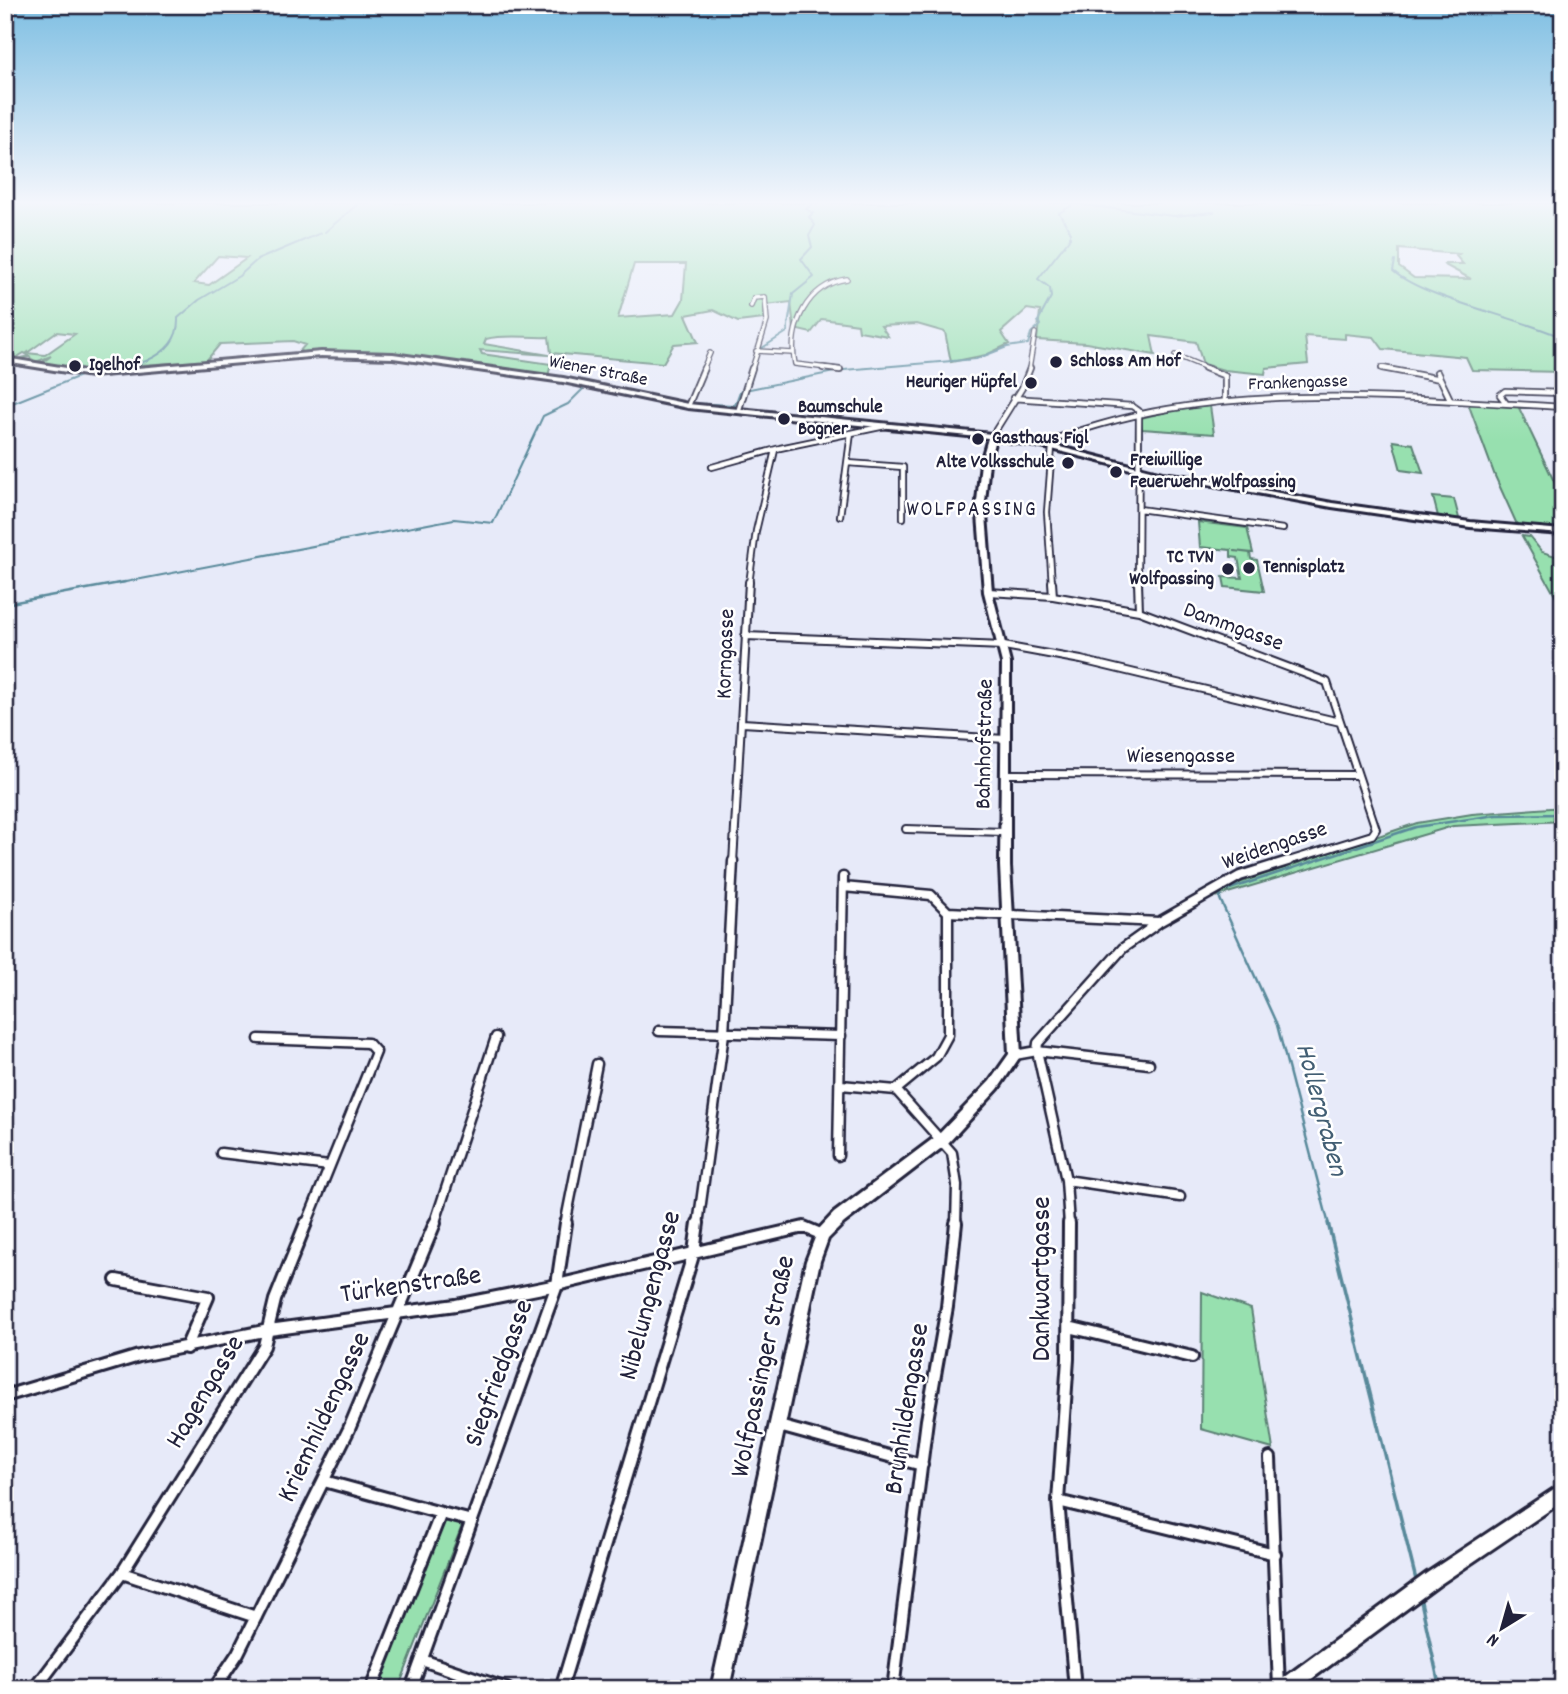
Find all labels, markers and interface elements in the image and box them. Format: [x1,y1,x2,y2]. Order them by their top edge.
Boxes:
street label: Wiener Straße [546,349,650,395]
place label: Schloss Am Hof [1070,349,1182,376]
place label: Igelhof [89,353,141,380]
marker: Schloss Am Hof [1048,354,1064,370]
marker: Igelhof [67,358,83,374]
street label: Frankengasse [1248,369,1348,399]
place label: Heuriger Hüpfel [906,370,1017,397]
marker: Heuriger Hüpfel [1023,375,1039,391]
place label: Baumschule Bogner [798,395,883,444]
marker: Baumschule Bogner [776,411,792,427]
place label: Gasthaus Figl [992,426,1089,453]
marker: Gasthaus Figl [970,431,986,447]
place label: Freiwillige Feuerwehr Wolfpassing [1130,448,1296,497]
place label: Alte Volksschule [936,450,1054,477]
marker: Alte Volksschule [1060,455,1076,471]
marker: Freiwillige Feuerwehr Wolfpassing [1108,464,1124,480]
district label: WOLFPASSING [906,496,1038,526]
place label: TC TVN Wolfpassing [1129,545,1214,594]
place label: Tennisplatz [1263,555,1345,582]
marker: Tennisplatz [1241,560,1257,576]
marker: TC TVN Wolfpassing [1220,561,1236,577]
street label: Dammgasse [1178,595,1288,661]
street label: Korngasse [709,608,745,700]
street label: Bahnhofstraße [968,679,1004,809]
street label: Wiesengasse [1127,741,1235,774]
street label: Weidengasse [1218,814,1332,880]
water label: Hollergraben [1282,1039,1356,1182]
street label: Dankwartgasse [1024,1196,1064,1362]
street label: Nibelungengasse [610,1207,694,1385]
street label: Wolfpassinger Straße [722,1252,808,1482]
street label: Türkenstraße [338,1257,484,1317]
street label: Siegfriedgasse [456,1295,546,1453]
street label: Brunhildengasse [876,1320,942,1498]
street label: Kriemhildengasse [269,1326,383,1510]
street label: Hagengasse [157,1329,257,1457]
north arrow [1466,1592,1536,1662]
text: N [1482,1625,1506,1652]

